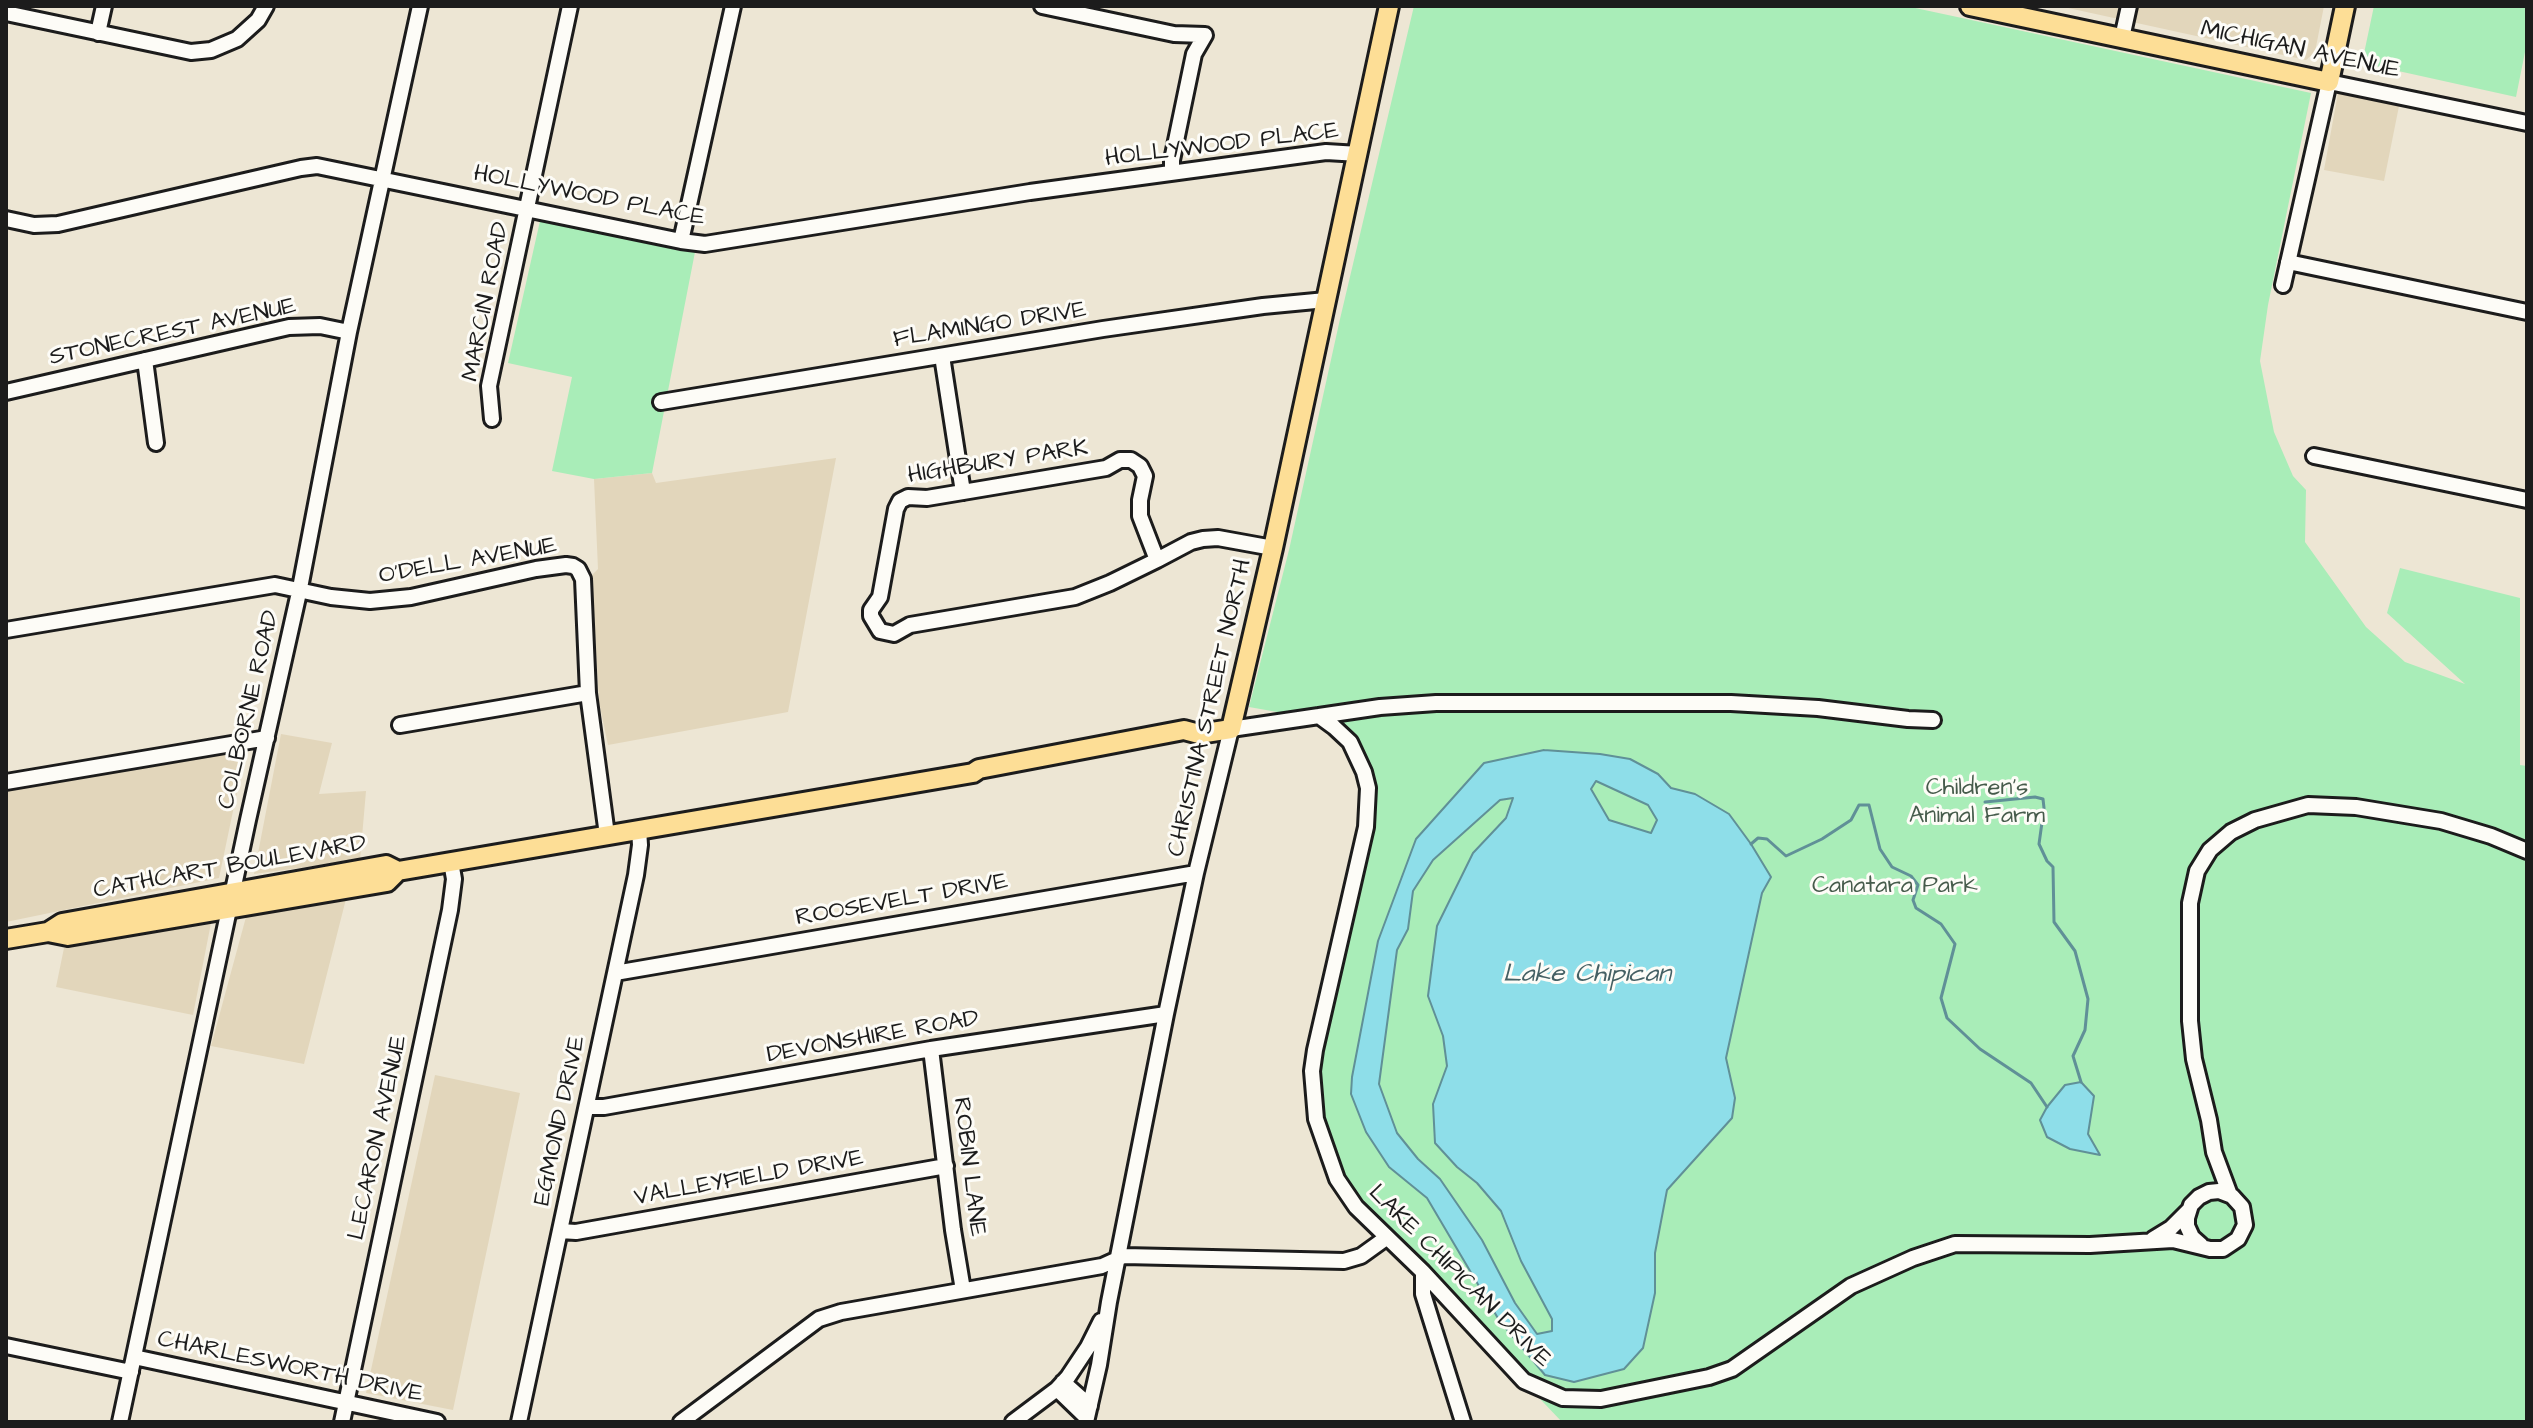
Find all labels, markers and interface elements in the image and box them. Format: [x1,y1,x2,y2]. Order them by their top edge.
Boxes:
street label: MICHIGAN AVENUE [2198,16,2402,86]
street label: HOLLYWOOD PLACE [1104,117,1340,175]
street label: HOLLYWOOD PLACE [471,160,707,234]
street label: MARCIN ROAD [457,220,517,384]
street label: STONECREST AVENUE [47,293,299,373]
street label: FLAMINGO DRIVE [891,297,1089,355]
street label: HIGHBURY PARK [906,435,1090,491]
street label: O'DELL AVENUE [377,532,559,592]
street label: CHRISTINA STREET NORTH [1163,556,1259,860]
street label: COLBORNE ROAD [213,608,287,812]
park label: Children's Animal Farm [1909,775,2045,831]
street label: CATHCART BOULEVARD [91,830,369,906]
street label: ROOSEVELT DRIVE [794,868,1010,934]
park label: Canatara Park [1812,873,1978,901]
water label: Lake Chipican [1503,960,1671,992]
street label: DEVONSHIRE ROAD [765,1005,981,1071]
street label: LECARON AVENUE [343,1033,415,1243]
street label: EGMOND DRIVE [529,1034,593,1208]
street label: ROBIN LANE [945,1096,991,1238]
street label: VALLEYFIELD DRIVE [632,1145,866,1213]
street label: LAKE CHIPICAN DRIVE [1361,1179,1557,1375]
street label: CHARLESWORTH DRIVE [155,1326,425,1410]

